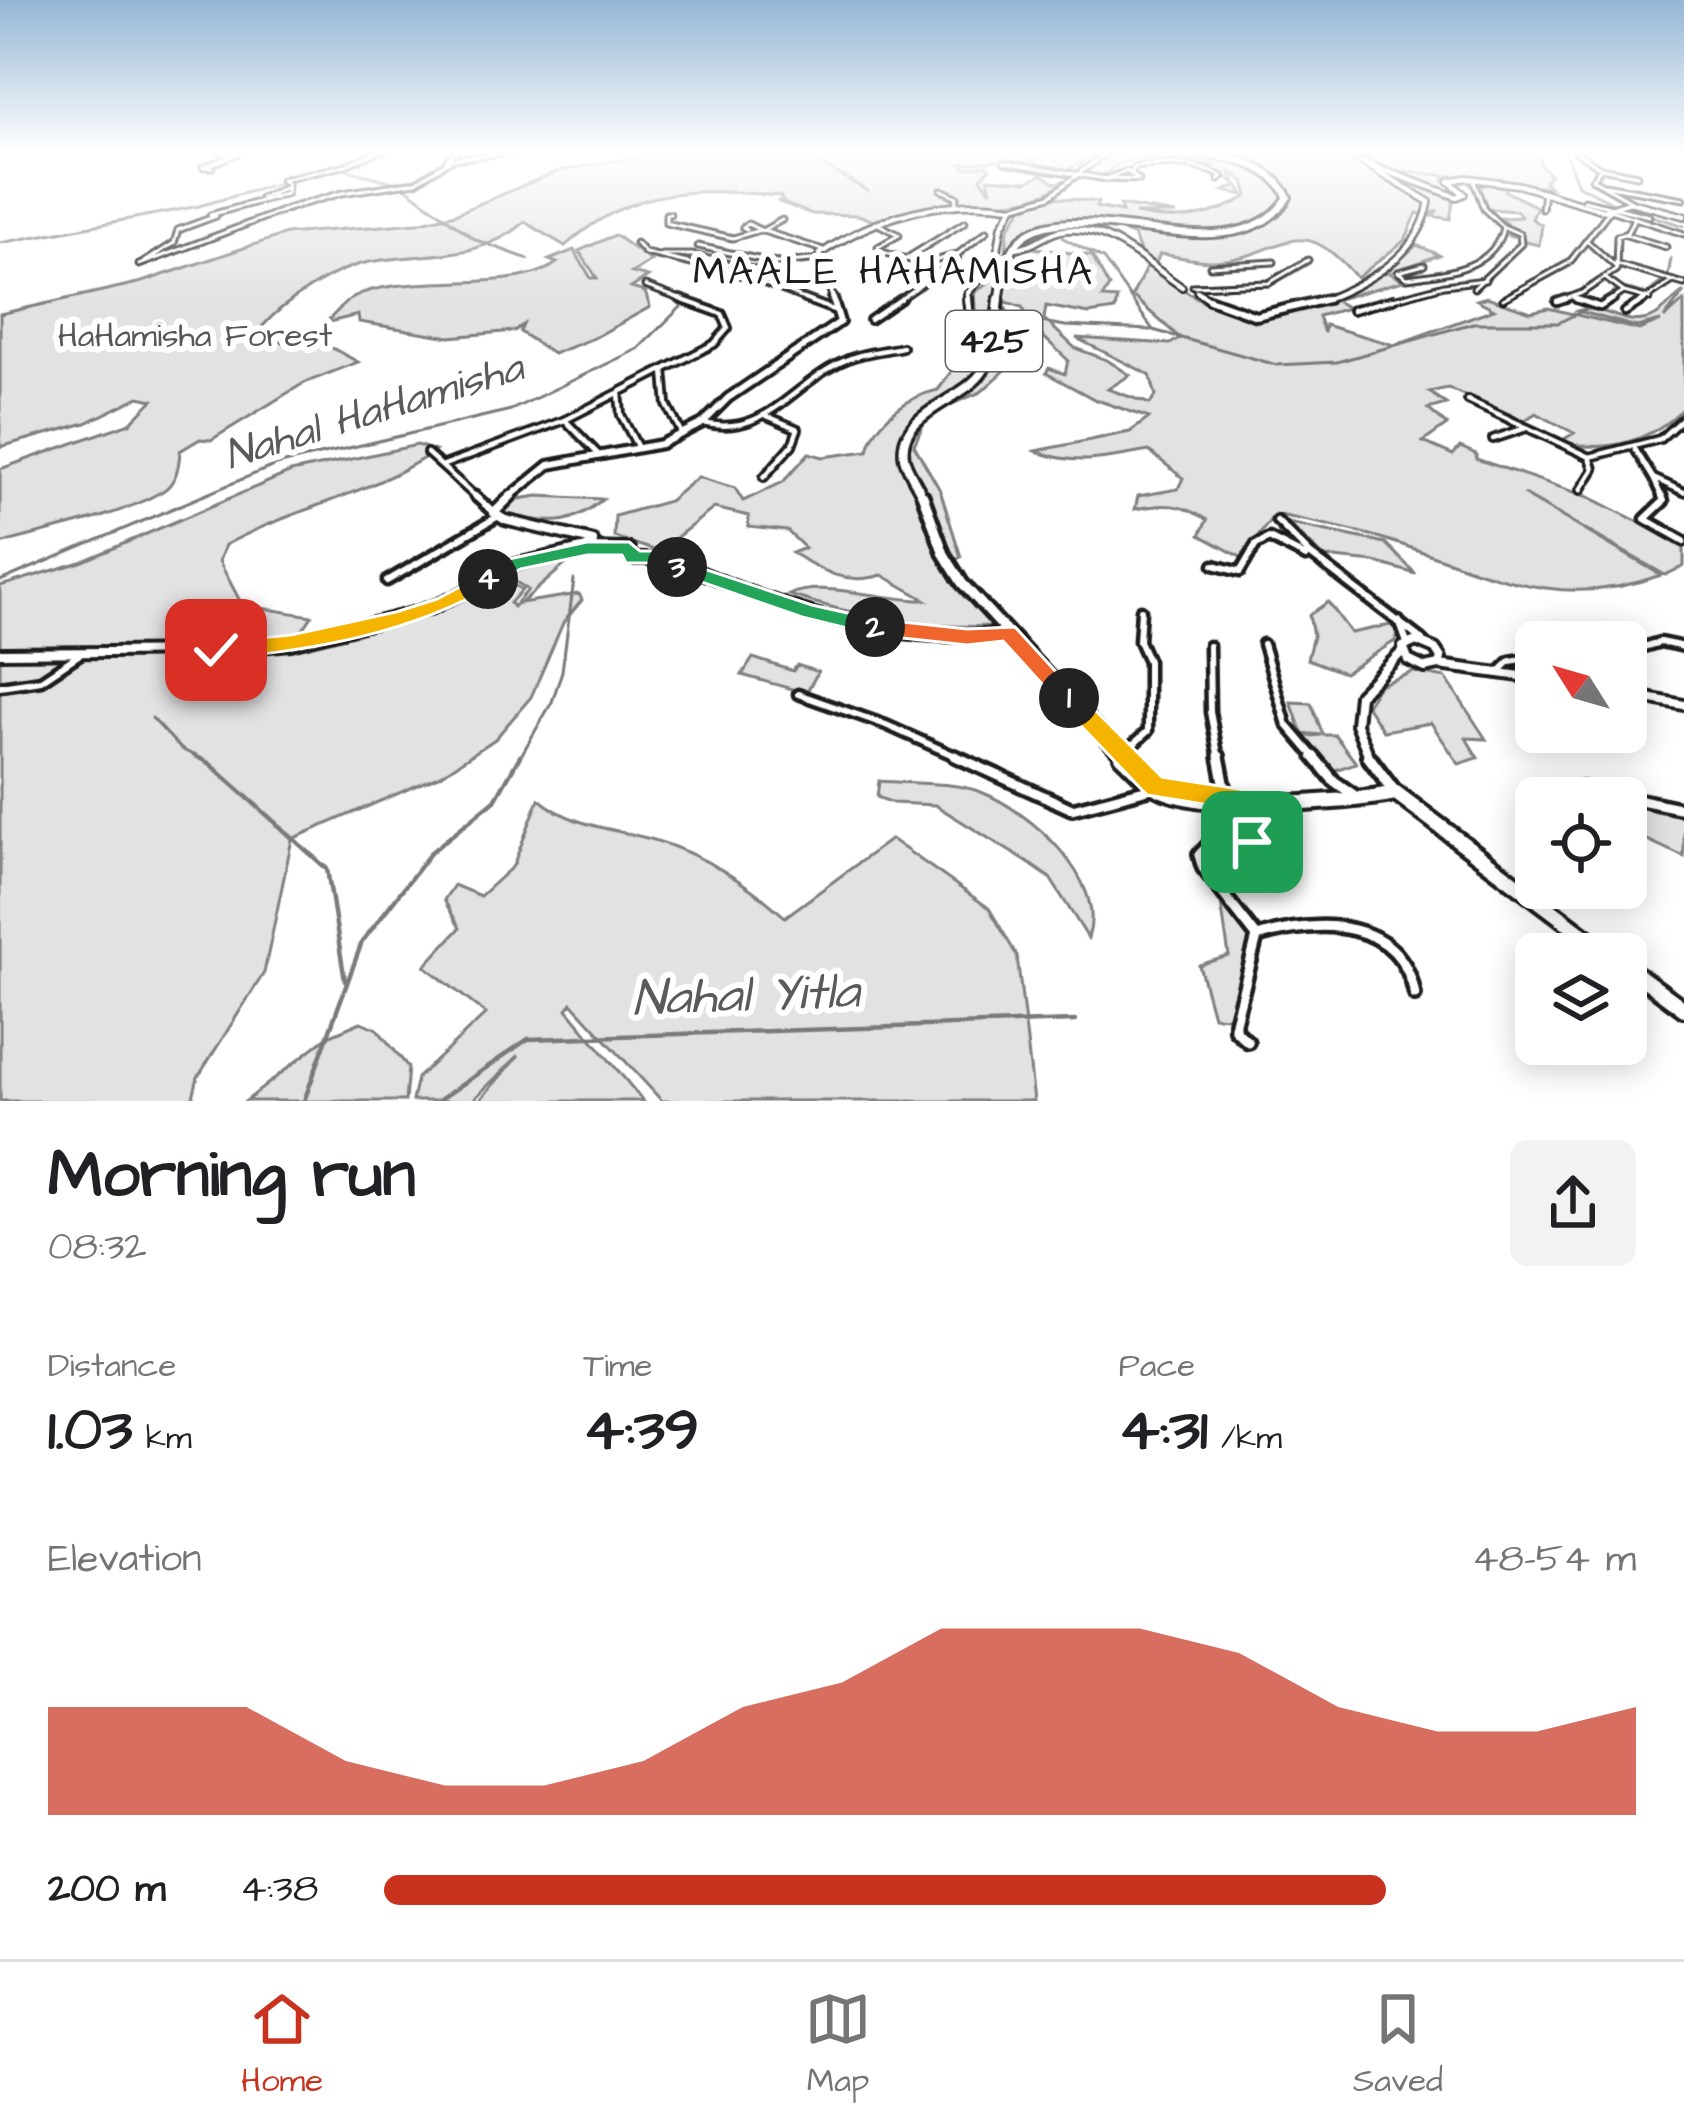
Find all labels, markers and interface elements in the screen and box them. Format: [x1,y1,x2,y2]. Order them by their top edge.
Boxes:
district label: MAALE HAHAMISHA [693,246,1095,300]
road number: 425 [946,311,1042,371]
park label: HaHamisha Forest [58,313,332,359]
water label: Nahal HaHamisha [218,338,533,485]
pin: 3 [647,537,707,597]
text: 3 [669,544,685,590]
pin: 4 [458,549,518,609]
text: 4 [477,556,499,602]
pin: 2 [845,597,905,657]
pin [165,599,267,701]
text: 2 [866,604,884,650]
icon: check [183,617,249,683]
north arrow [1515,621,1647,753]
map controls [1515,621,1647,1065]
pin: 1 [1039,668,1099,728]
text: 1 [1067,675,1071,721]
button: locate [1515,777,1647,909]
pin [1201,791,1303,893]
icon: arrive [1219,809,1285,875]
button: layers [1515,933,1647,1065]
water label: Nahal Yitla [631,956,863,1035]
text: Morning run [48,1130,416,1222]
button: share [1510,1140,1636,1266]
text: 08:32 [48,1221,147,1275]
text: Distance [48,1343,176,1389]
text: Time [583,1343,652,1389]
text: Pace [1119,1343,1195,1389]
text: 1.03 [48,1389,133,1472]
text: 4:39 [583,1389,699,1472]
text: 4:31 [1119,1389,1208,1472]
text: km [133,1415,192,1461]
text: /km [1208,1415,1282,1461]
text: Elevation [48,1533,202,1587]
text: 48–54 m [1472,1533,1636,1587]
text: 200 m [48,1863,166,1917]
text: 4:38 [240,1863,318,1917]
tab: Home [241,1986,323,2104]
tab: Map [805,1986,871,2104]
tab: Saved [1353,1986,1443,2104]

